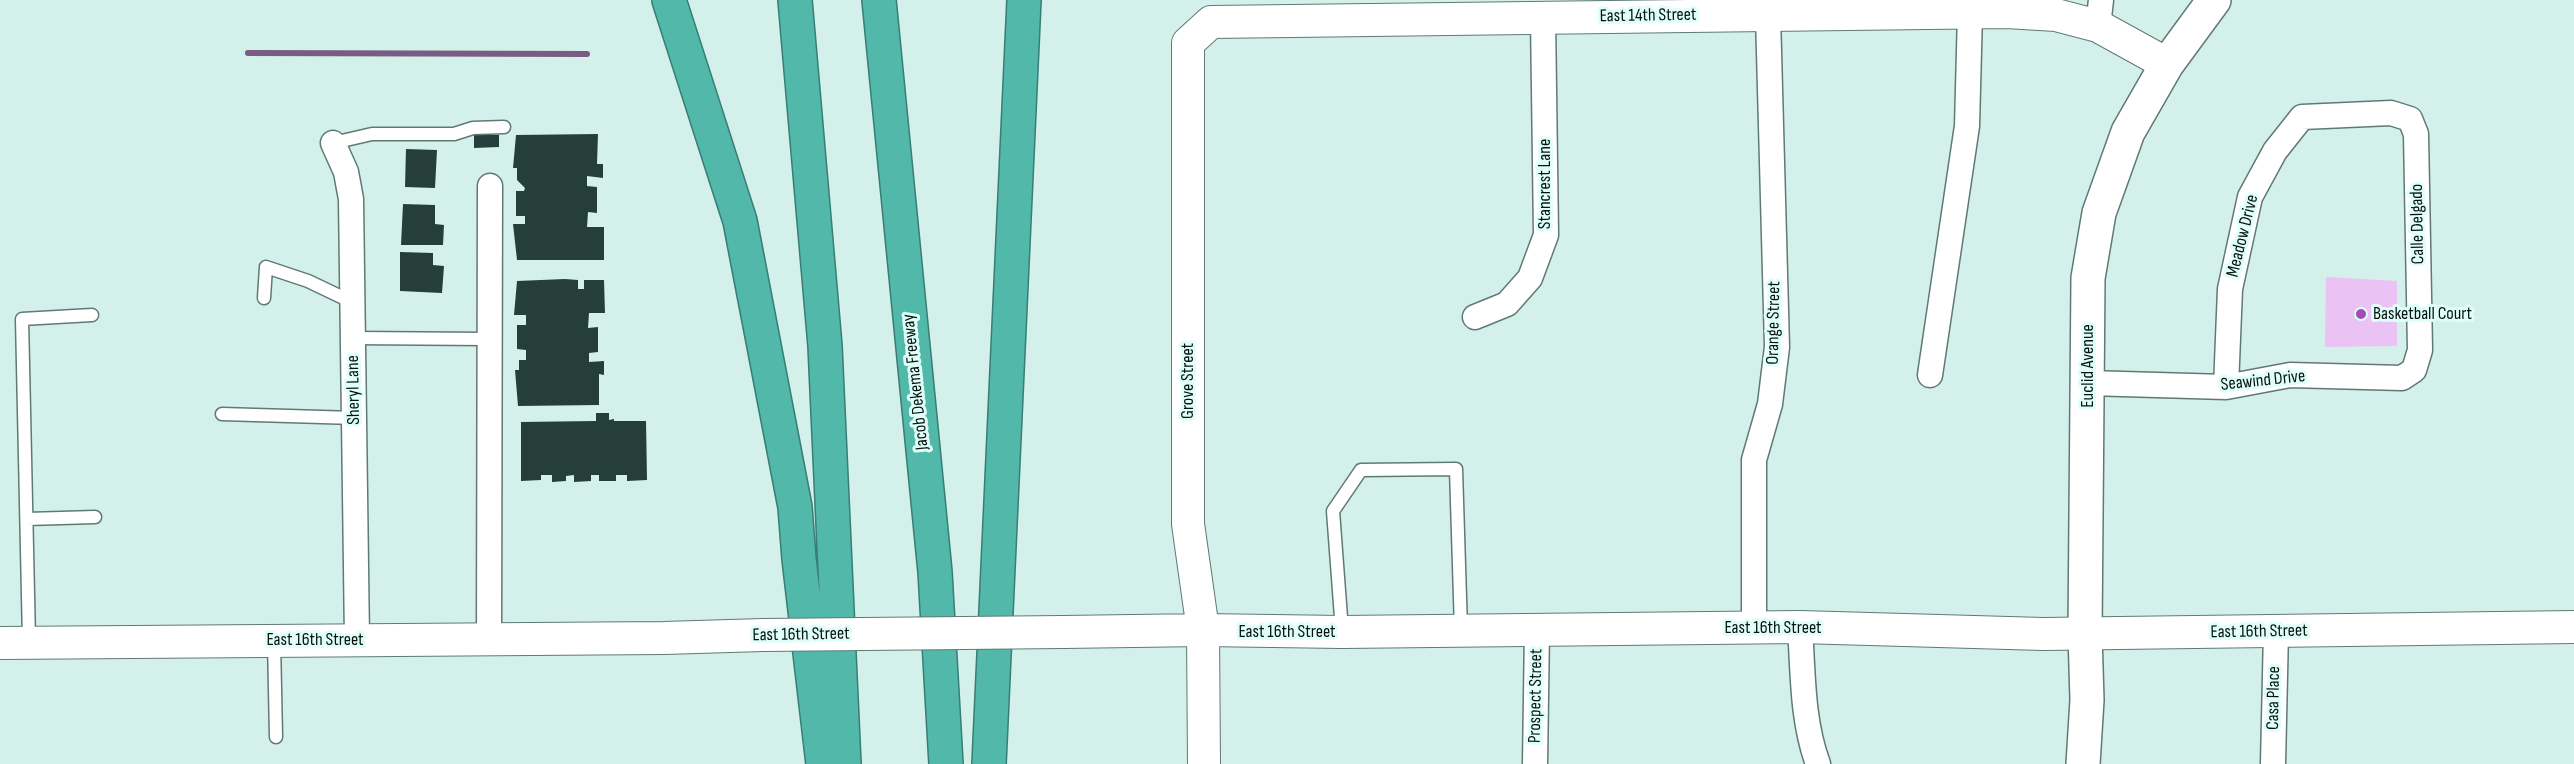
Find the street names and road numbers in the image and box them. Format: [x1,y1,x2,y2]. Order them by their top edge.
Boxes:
street label: East 14th Street [1599,4,1697,28]
street label: Stancrest Lane [1534,139,1556,229]
street label: Calle Delgado [2406,184,2430,264]
street label: Meadow Drive [2222,193,2264,279]
street label: Orange Street [1762,281,1786,365]
street label: Jacob Dekema Freeway [898,313,934,451]
street label: Euclid Avenue [2077,324,2099,408]
street label: Grove Street [1177,343,1199,419]
street label: Sheryl Lane [343,355,365,425]
street label: Seawind Drive [2220,366,2306,396]
street label: East 16th Street [1724,617,1822,639]
street label: East 16th Street [2210,620,2308,644]
street label: East 16th Street [1238,621,1336,643]
street label: East 16th Street [752,623,850,647]
street label: East 16th Street [266,629,364,651]
street label: Prospect Street [1524,649,1548,743]
street label: Casa Place [2263,666,2285,730]

